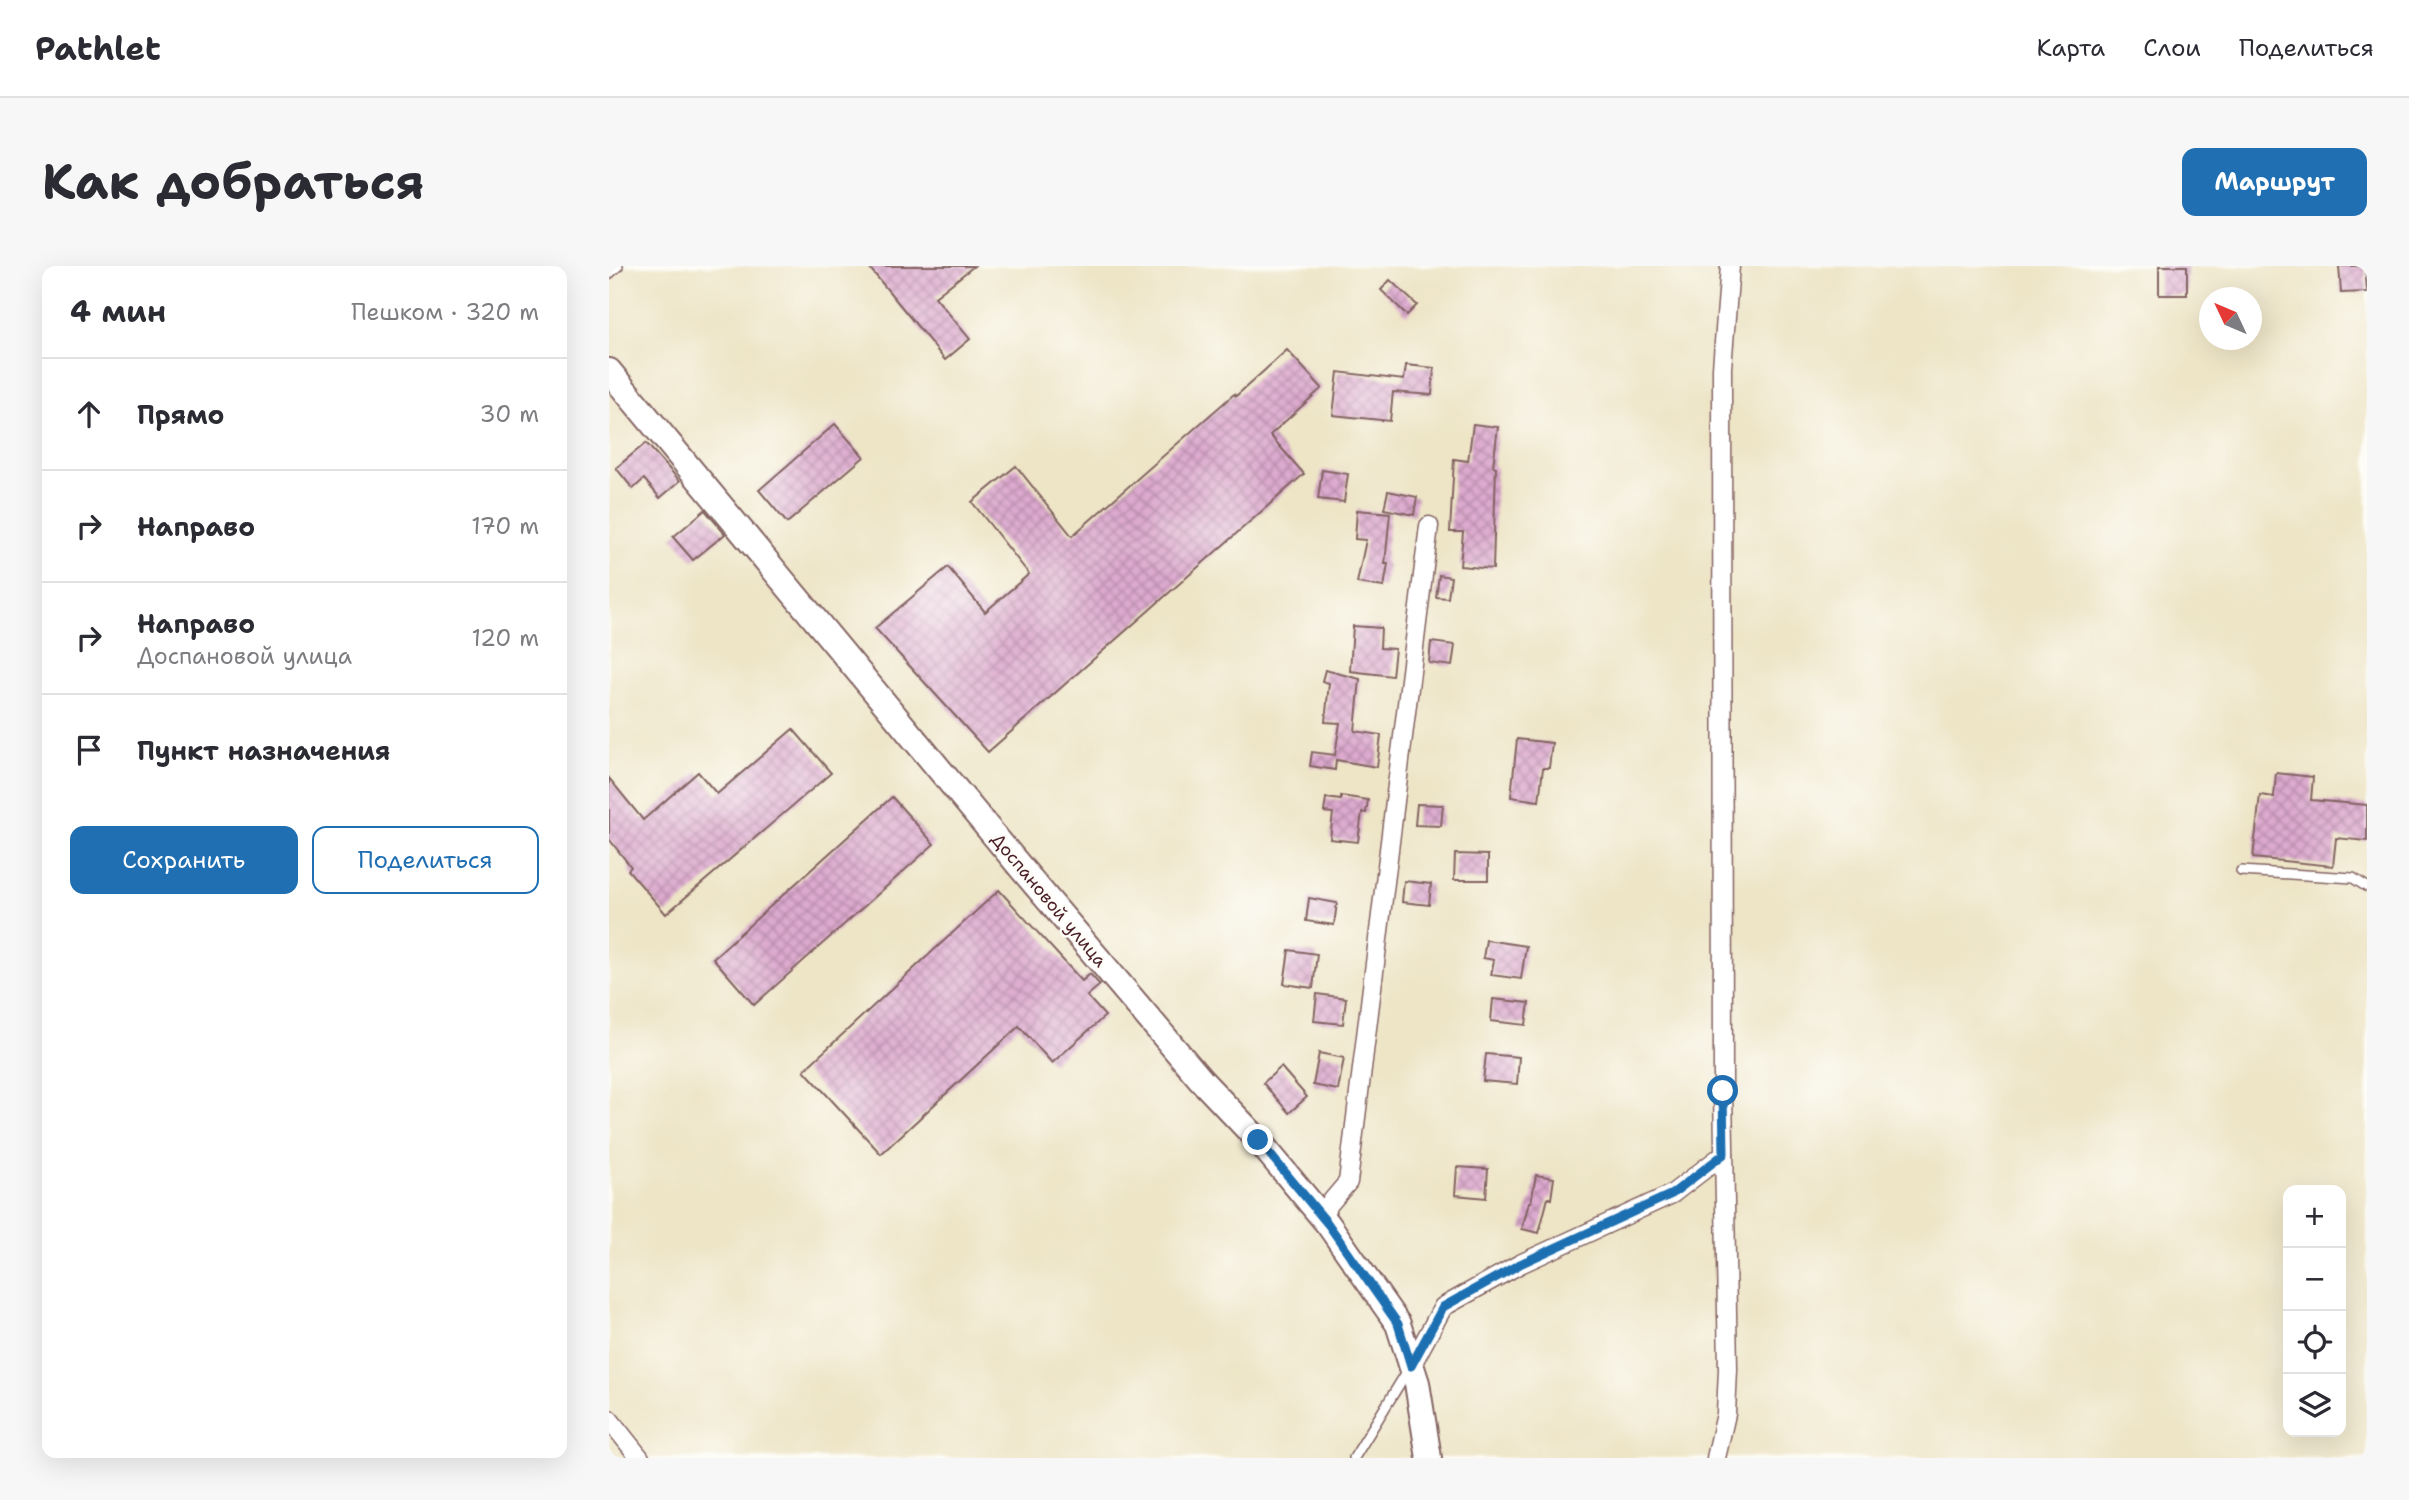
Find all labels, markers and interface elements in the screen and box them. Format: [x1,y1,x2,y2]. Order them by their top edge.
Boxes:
text: Pathlet [35,26,161,71]
text: Карта [2037,32,2105,64]
text: Слои [2143,32,2201,64]
text: Поделиться [2239,32,2374,64]
button: Маршрут [2182,148,2367,216]
text: Как добраться [42,149,424,215]
north arrow [2199,287,2262,350]
text: 4 мин [70,291,166,332]
text: Пешком · 320 m [351,297,539,327]
icon: ahead [70,395,108,433]
text: Прямо [137,397,225,432]
text: 30 m [480,399,539,429]
icon: right [70,507,108,545]
text: Направо [137,509,255,544]
text: 170 m [471,511,539,541]
text: Направо [137,606,255,641]
icon: right [70,619,108,657]
text: 120 m [471,623,539,653]
text: Доспановой улица [137,641,352,671]
icon: arrive [70,731,108,769]
text: Пункт назначения [137,733,390,768]
button: Сохранить [70,826,298,894]
button: Поделиться [312,826,539,894]
street label: Доспановой улица [986,828,1112,972]
route start [1707,1075,1738,1106]
route end [1242,1124,1273,1155]
map controls [2283,1185,2346,1437]
button: + [2283,1185,2346,1248]
button: − [2283,1248,2346,1311]
button: locate [2283,1311,2346,1374]
button: layers [2283,1374,2346,1437]

